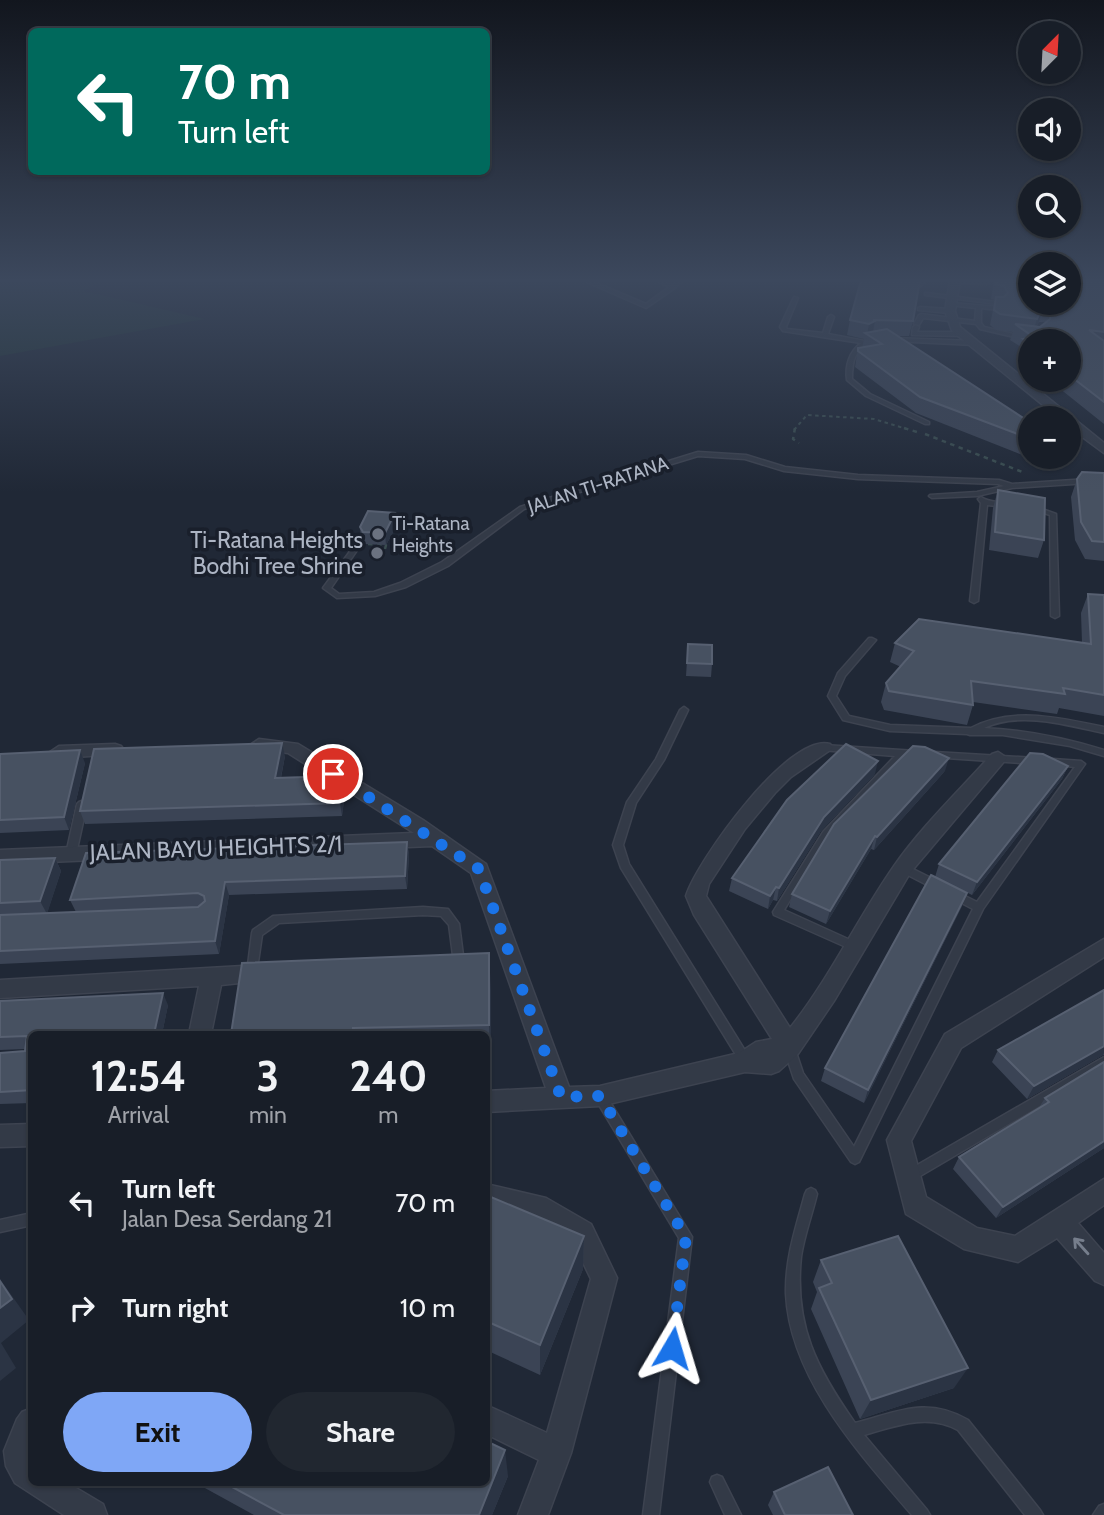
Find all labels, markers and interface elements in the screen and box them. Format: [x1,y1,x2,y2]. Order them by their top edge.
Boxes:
north arrow [1018,21,1082,84]
map controls [1018,21,1081,469]
text: 70 m [178,52,291,111]
icon: left [63,56,154,147]
button: sound [1018,98,1081,161]
text: Turn left [178,112,289,151]
button: search [1018,175,1081,238]
button: layers [1018,252,1081,315]
button: + [1018,329,1081,392]
button: − [1018,406,1081,469]
street label: JALAN TI-RATANA [524,451,671,519]
place label: Ti-Ratana Heights [392,512,470,557]
place label: Ti-Ratana Heights Bodhi Tree Shrine [190,526,363,580]
marker: Ti-Ratana Heights [370,526,386,542]
marker: Ti-Ratana Heights Bodhi Tree Shrine [369,545,385,561]
pin [303,744,363,804]
icon: arrive [314,755,352,793]
street label: JALAN BAYU HEIGHTS 2/1 [88,830,343,866]
text: 12:54 [91,1050,186,1102]
text: 3 [257,1050,279,1102]
text: 240 [349,1050,427,1102]
text: Arrival [108,1101,169,1129]
text: min [249,1101,287,1129]
text: m [378,1101,398,1129]
text: Turn left [122,1173,215,1205]
icon: left [63,1184,101,1222]
text: 70 m [395,1187,455,1219]
text: Jalan Desa Serdang 21 [122,1205,332,1233]
one-way arrow [1073,1238,1090,1255]
icon: right [63,1289,101,1327]
text: Turn right [122,1292,228,1324]
text: 10 m [400,1292,455,1324]
position arrow [635,1311,709,1385]
button: Exit [63,1392,252,1472]
button: Share [266,1392,455,1472]

